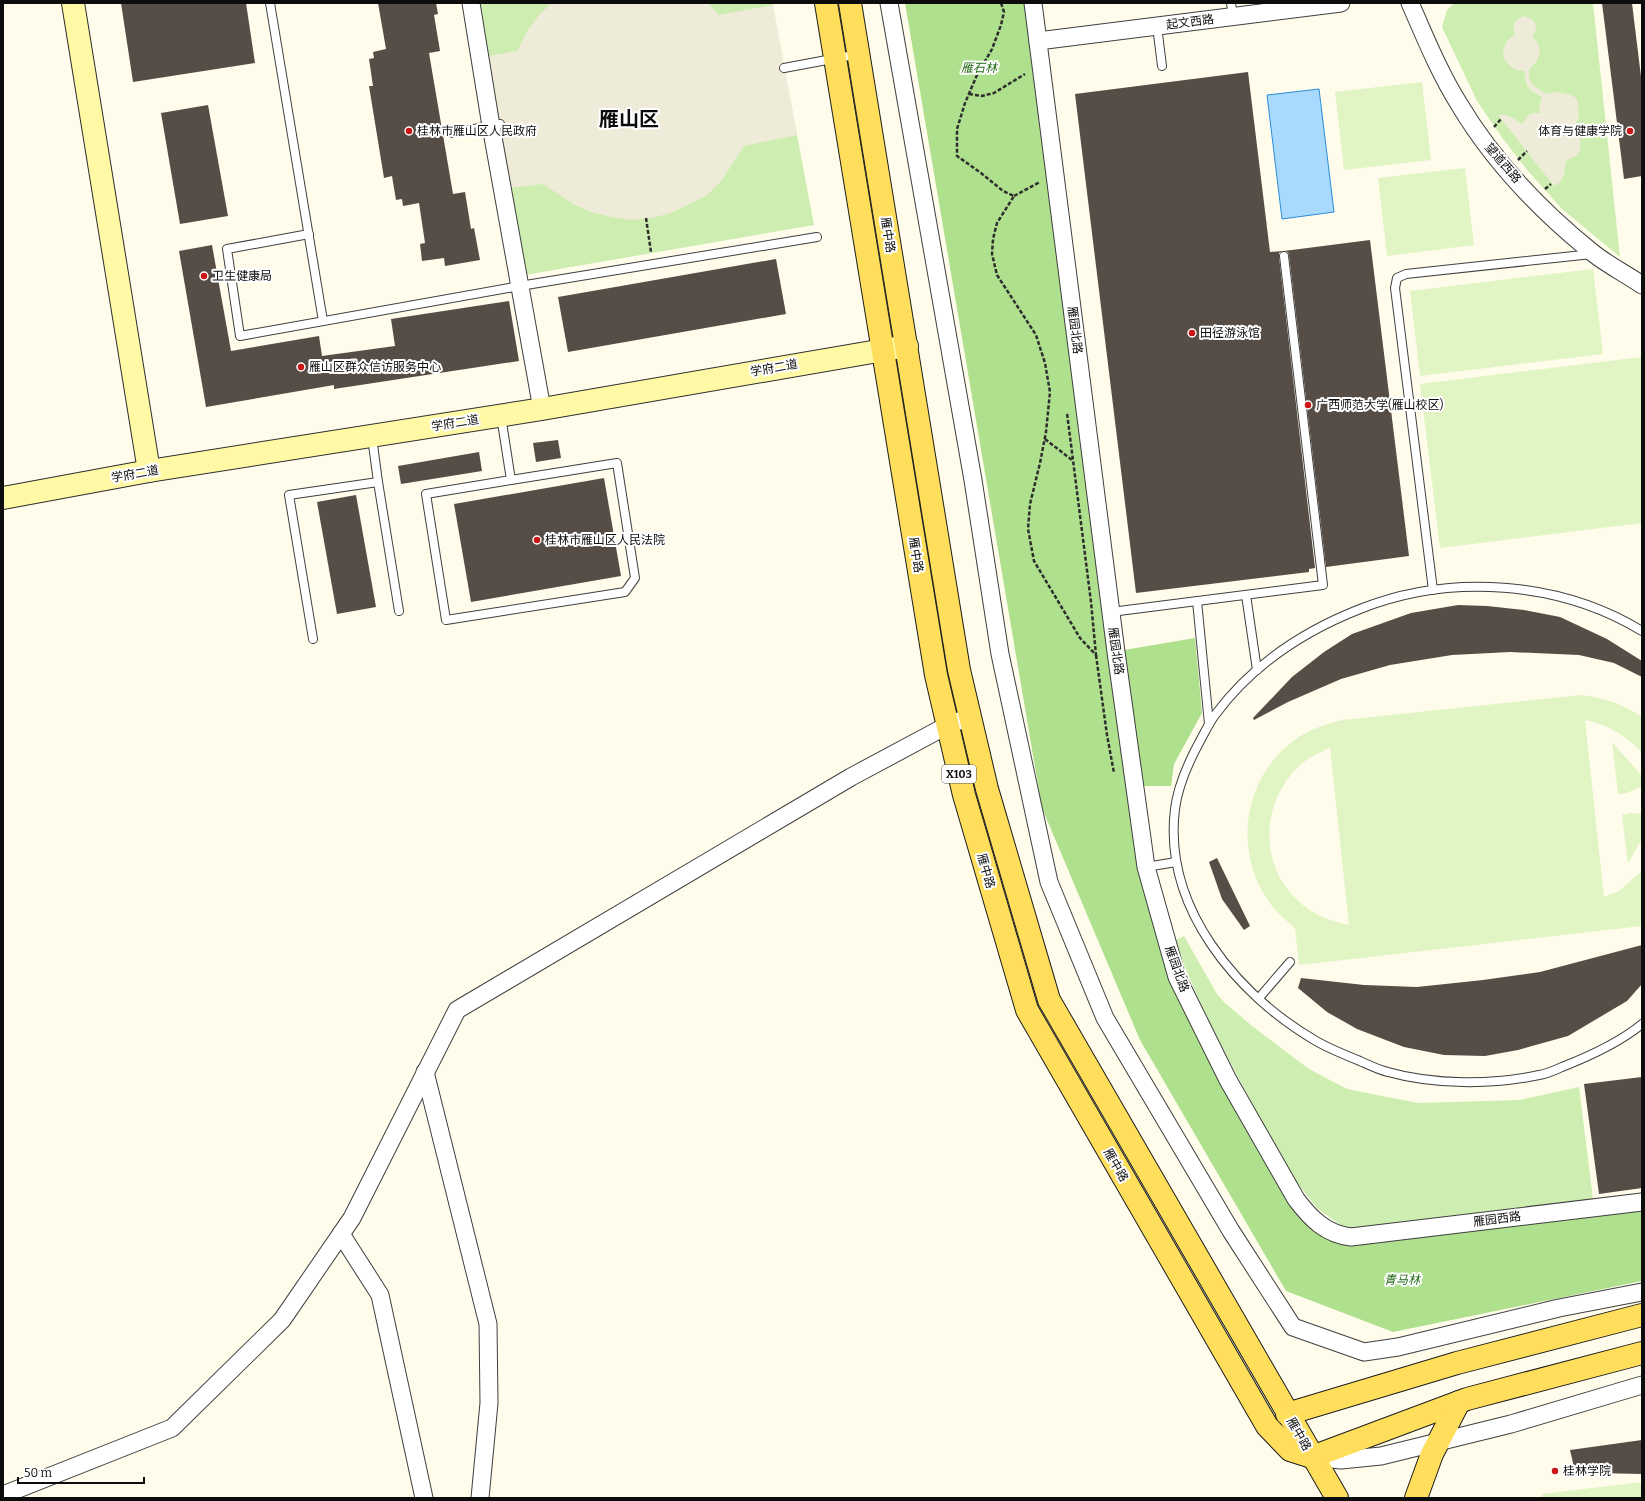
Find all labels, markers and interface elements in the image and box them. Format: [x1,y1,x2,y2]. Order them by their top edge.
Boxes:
street label: 起文西路 [1165,12,1215,32]
park label: 雁石林 [961,61,999,75]
district label: 雁山区 [599,107,659,131]
place label: 桂林市雁山区人民政府 [417,124,537,138]
place label: 体育与健康学院 [1538,124,1622,138]
marker: 桂林市雁山区人民政府 [404,126,414,136]
marker: 体育与健康学院 [1625,126,1635,136]
street label: 望道西路 [1482,140,1524,186]
street label: 雁中路 [878,216,898,254]
place label: 卫生健康局 [212,269,272,283]
marker: 卫生健康局 [199,271,209,281]
street label: 雁园北路 [1065,305,1085,355]
place label: 田径游泳馆 [1200,326,1260,340]
marker: 田径游泳馆 [1187,328,1197,338]
street label: 学府二道 [749,357,799,379]
place label: 雁山区群众信访服务中心 [309,360,441,374]
marker: 雁山区群众信访服务中心 [296,362,306,372]
place label: 广西师范大学(雁山校区) [1316,397,1444,412]
marker: 广西师范大学(雁山校区) [1303,400,1313,410]
street label: 学府二道 [430,412,480,434]
street label: 学府二道 [110,463,160,485]
place label: 桂林市雁山区人民法院 [545,533,665,547]
marker: 桂林市雁山区人民法院 [532,535,542,545]
street label: 雁中路 [906,536,926,574]
street label: 雁园北路 [1106,626,1126,676]
road number: X103 [942,765,976,783]
street label: 雁中路 [974,852,998,890]
street label: 雁园北路 [1162,944,1192,994]
street label: 雁中路 [1101,1146,1131,1184]
street label: 雁园西路 [1472,1209,1522,1229]
park label: 青马林 [1384,1273,1422,1287]
street label: 雁中路 [1284,1415,1314,1453]
scale bar [18,1459,144,1485]
place label: 桂林学院 [1563,1464,1611,1478]
text: 50 m [24,1466,53,1480]
marker: 桂林学院 [1550,1466,1560,1476]

